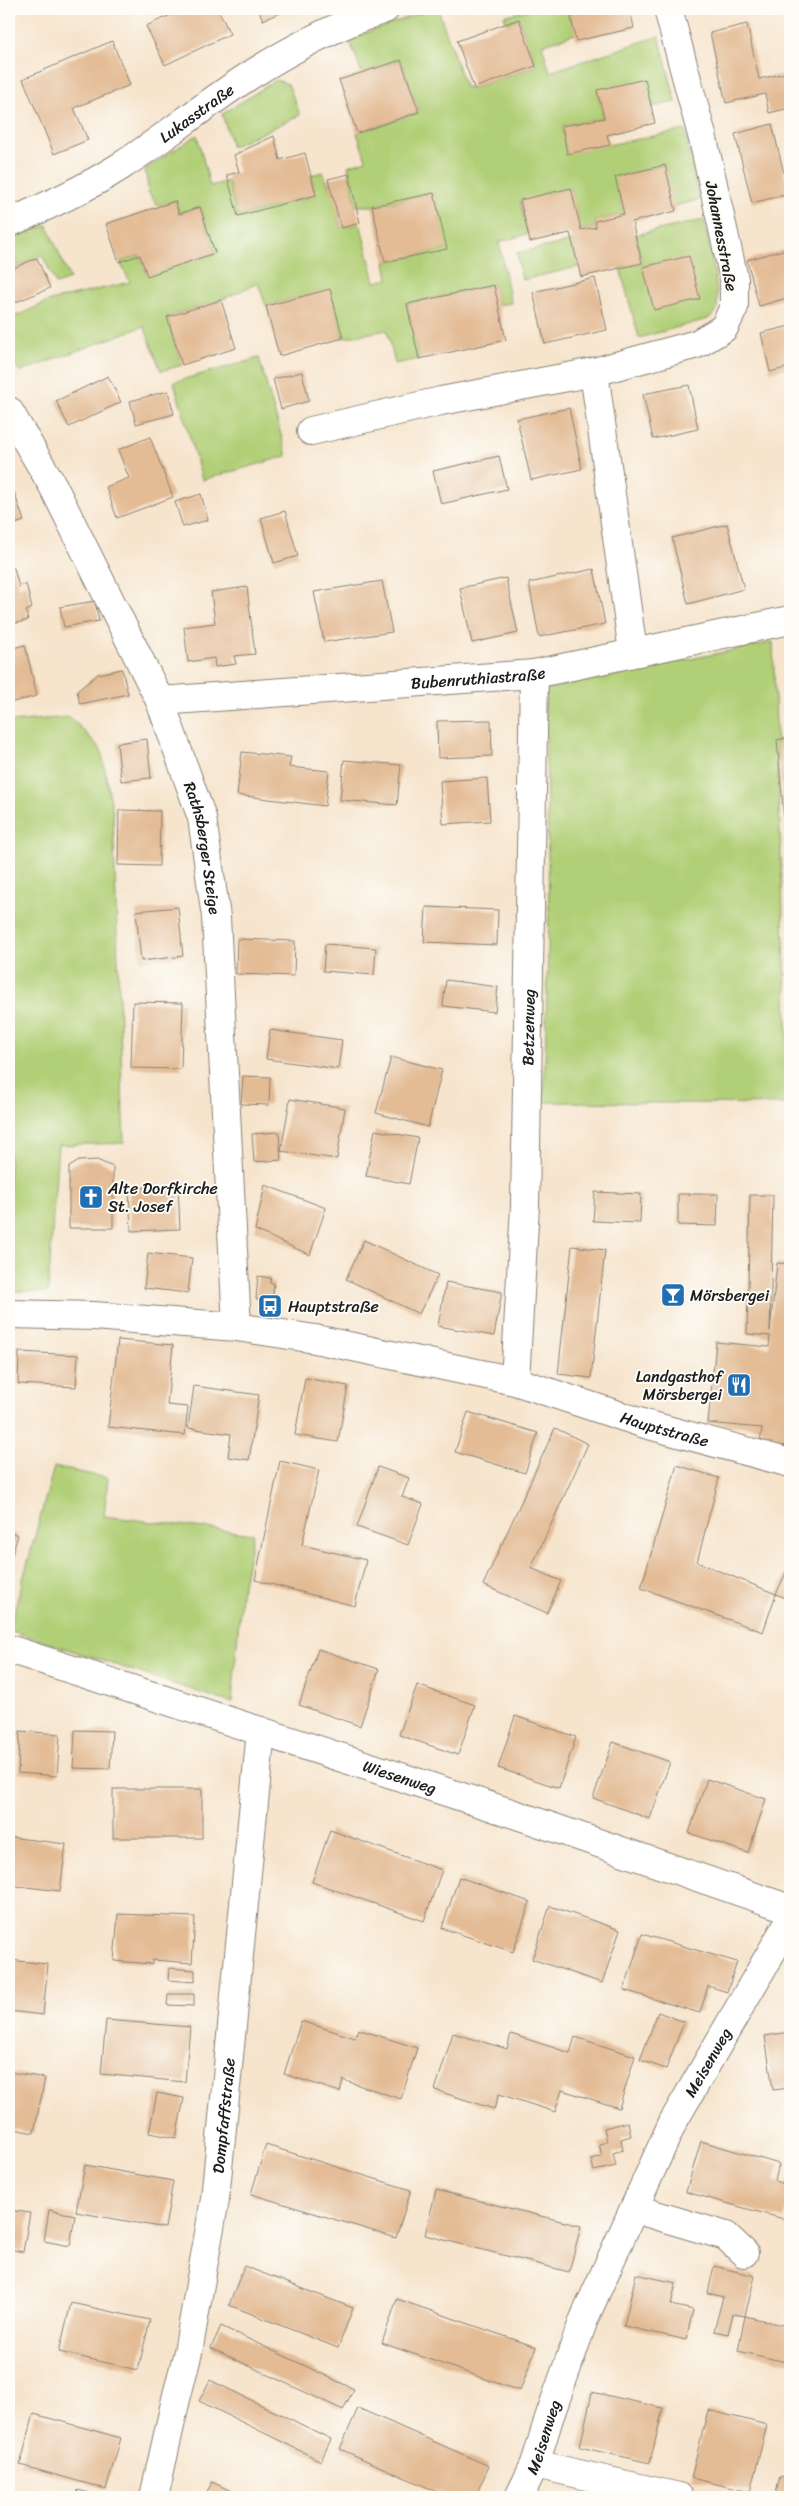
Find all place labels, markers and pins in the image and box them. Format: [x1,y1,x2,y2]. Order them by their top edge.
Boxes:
place label: Alte Dorfkirche St. Josef [107,1174,218,1221]
church icon: Alte Dorfkirche St. Josef [78,1184,104,1210]
place label: Mörsbergei [690,1281,770,1310]
bar icon: Mörsbergei [660,1282,686,1308]
place label: Hauptstraße [288,1292,379,1321]
bus stop icon: Hauptstraße [257,1293,283,1319]
place label: Landgasthof Mörsbergei [636,1362,724,1409]
restaurant icon: Landgasthof Mörsbergei [726,1372,752,1398]

